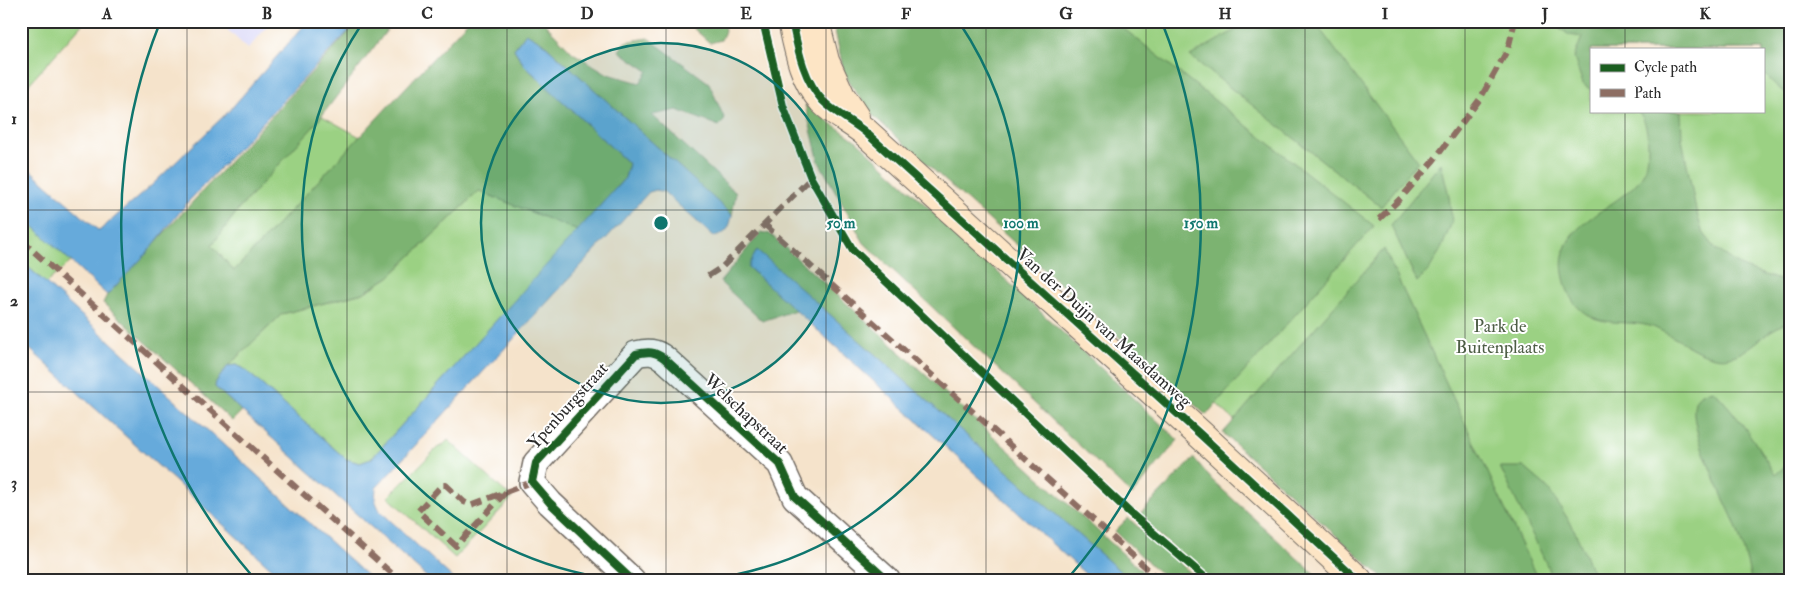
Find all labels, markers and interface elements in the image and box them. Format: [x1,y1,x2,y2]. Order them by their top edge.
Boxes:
text: A [101,4,113,24]
text: B [262,4,272,24]
text: C [421,4,433,24]
text: D [580,4,594,24]
text: E [740,4,752,24]
text: F [901,4,911,24]
text: G [1059,4,1073,24]
text: H [1218,4,1232,24]
text: I [1382,4,1389,24]
text: J [1541,4,1549,25]
text: K [1699,4,1711,24]
legend [1590,48,1764,112]
text: Cycle path [1634,58,1697,78]
text: Path [1634,84,1661,103]
text: 1 [11,109,17,129]
centre of rings [652,214,670,232]
text: 50 m [827,214,856,233]
text: 100 m [1003,214,1039,233]
text: 150 m [1184,214,1218,233]
street label: Van der Duijn van Maasdamweg [1011,243,1197,414]
text: 2 [10,291,18,311]
park label: Park de Buitenplaats [1456,315,1544,359]
street label: Ypenburgstraat [523,357,613,454]
street label: Welschapstraat [698,368,793,459]
text: 3 [11,473,17,493]

